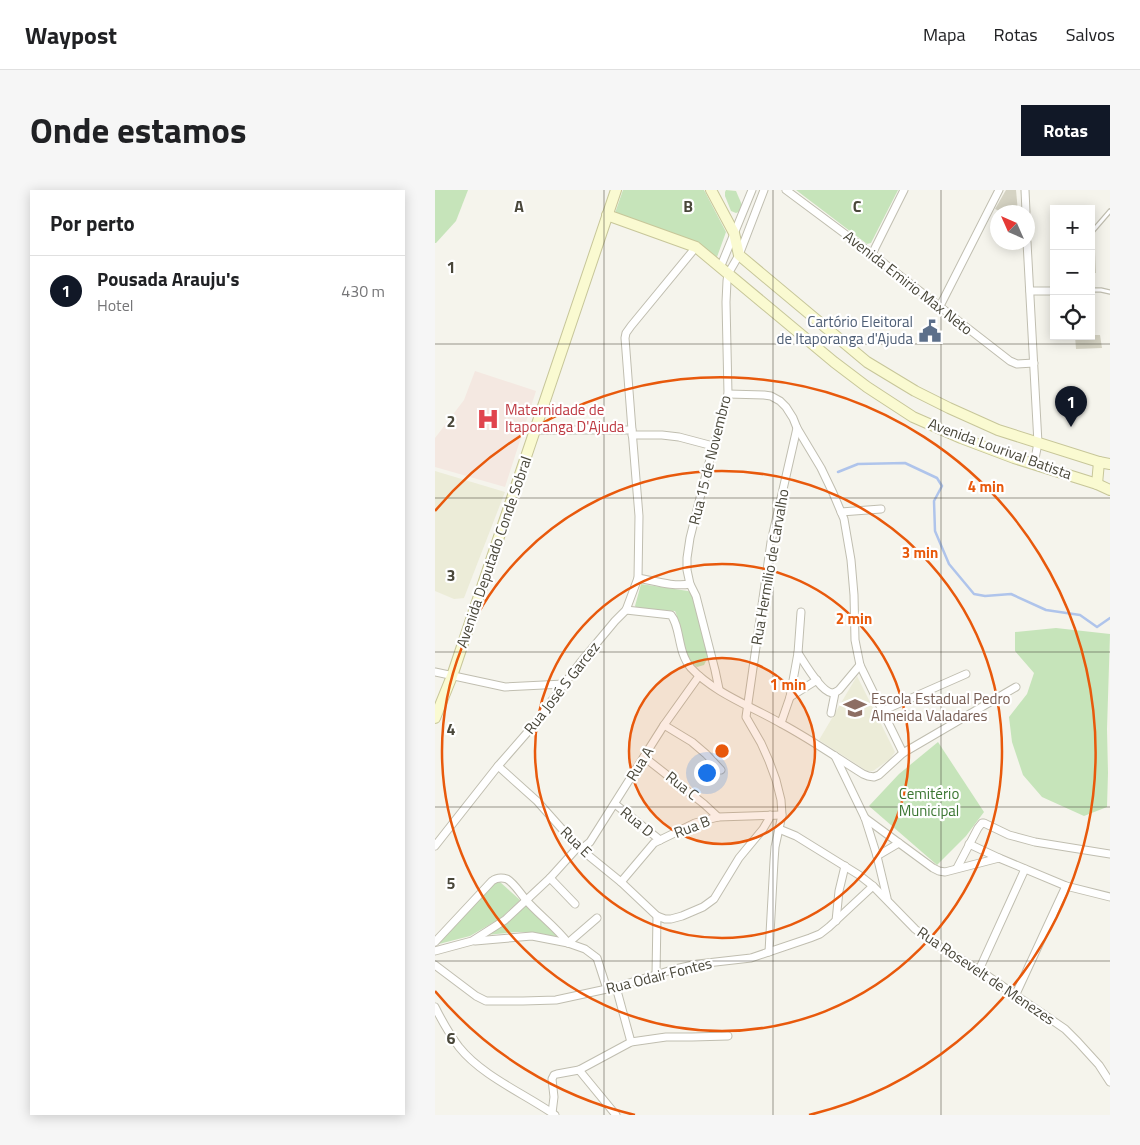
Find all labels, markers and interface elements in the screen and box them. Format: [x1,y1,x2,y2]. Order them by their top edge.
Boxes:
text: Waypost [25,17,117,53]
text: Mapa [923,21,966,48]
text: Rotas [994,21,1038,48]
text: Salvos [1066,21,1115,48]
text: Onde estamos [30,103,246,157]
button: Rotas [1021,105,1110,156]
text: A [514,194,524,218]
text: B [683,194,693,218]
text: C [853,194,862,218]
north arrow [990,205,1035,250]
map controls [1050,205,1095,340]
button: + [1050,205,1095,250]
text: Por perto [50,207,135,239]
street label: Avenida Emirio Max Neto [839,225,978,340]
button: − [1050,250,1095,295]
text: 1 [447,255,455,279]
text: Pousada Arauju's [97,264,239,293]
text: 1 [62,279,70,303]
text: 430 m [341,279,385,303]
text: Hotel [97,293,134,317]
button: locate [1050,295,1095,340]
place label: Cartório Eleitoral de Itaporanga d'Ajuda [777,310,913,350]
public building icon: Cartório Eleitoral de Itaporanga d'Ajuda [917,318,943,344]
pin: 1 [1055,386,1087,427]
street label: Rua 15 de Novembro [682,393,737,527]
place label: Maternidade de Itaporanga D'Ajuda [505,398,625,438]
hospital icon: Maternidade de Itaporanga D'Ajuda [475,406,501,432]
text: 2 [447,409,455,433]
street label: Avenida Lourival Batista [925,412,1076,485]
street label: Avenida Deputado Conde Sobral [450,453,537,651]
text: 4 min [968,475,1004,498]
street label: Rua Hermilio de Carvalho [744,487,795,647]
text: 3 min [902,541,938,564]
text: 3 [447,563,455,587]
text: 2 min [836,607,872,630]
street label: Rua José S Garcez [518,636,605,739]
text: 1 min [770,673,806,696]
place label: Escola Estadual Pedro Almeida Valadares [871,687,1011,727]
school or university icon: Escola Estadual Pedro Almeida Valadares [842,695,868,721]
text: 4 [447,717,456,741]
street label: Rua A [620,742,659,785]
centre of rings [713,742,731,760]
your location [694,760,720,786]
street label: Rua C [661,765,704,806]
park label: Cemitério Municipal [899,782,959,822]
street label: Rua D [615,801,659,842]
street label: Rua B [670,809,713,844]
street label: Rua E [555,821,597,863]
text: 5 [447,871,456,895]
street label: Rua Rosevelt de Menezes [913,921,1060,1030]
street label: Rua Odair Fontes [603,951,714,1000]
text: 6 [447,1026,456,1050]

